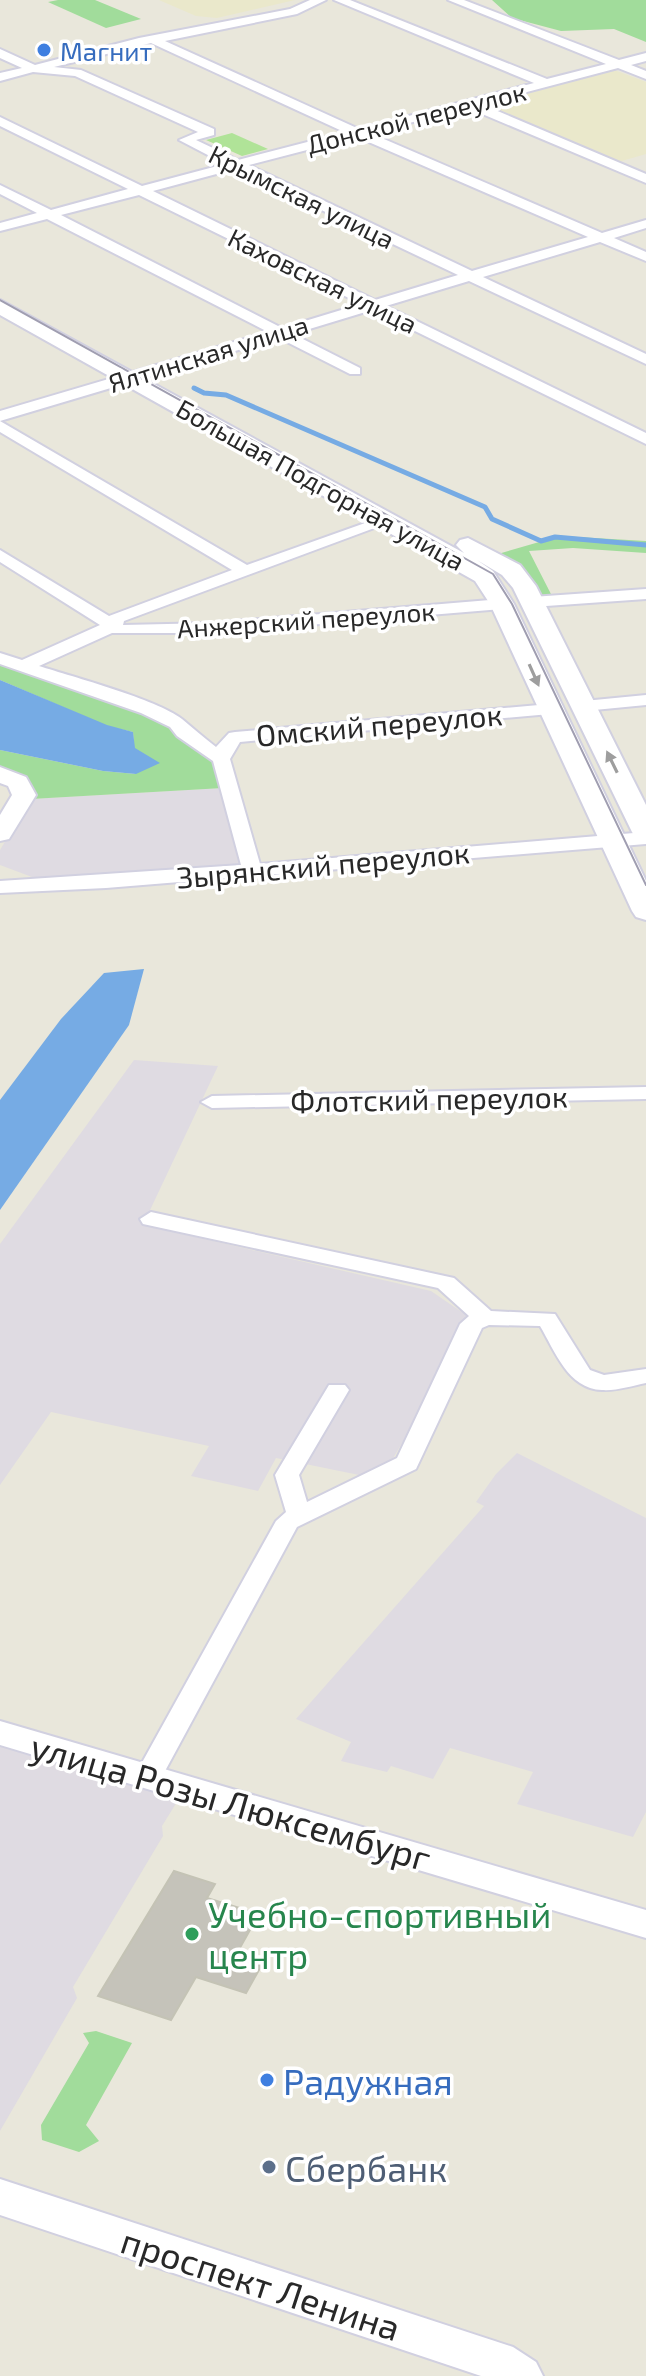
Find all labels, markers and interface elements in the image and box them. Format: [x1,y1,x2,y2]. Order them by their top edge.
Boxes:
place label: Магнит [60,35,153,66]
marker: Магнит [35,41,53,59]
street label: Донской переулок [303,75,529,160]
street label: Крымская улица [204,138,400,255]
street label: Каховская улица [223,221,423,340]
street label: Ялтинская улица [104,308,312,399]
street label: Большая Подгорная улица [171,392,470,577]
street label: Анжерский переулок [176,595,436,644]
one-way arrow [528,663,541,687]
street label: Омский переулок [254,695,504,754]
one-way arrow [605,750,618,773]
street label: Зырянский переулок [175,833,471,896]
street label: Флотский переулок [290,1078,568,1119]
street label: улица Розы Люксембург [26,1723,436,1880]
place label: Учебно-спортивный центр [208,1892,551,1976]
marker: Учебно-спортивный центр [183,1925,201,1943]
place label: Радужная [283,2059,453,2103]
marker: Радужная [258,2071,276,2089]
place label: Сбербанк [285,2146,447,2189]
marker: Сбербанк [260,2158,278,2176]
street label: проспект Ленина [116,2218,406,2348]

